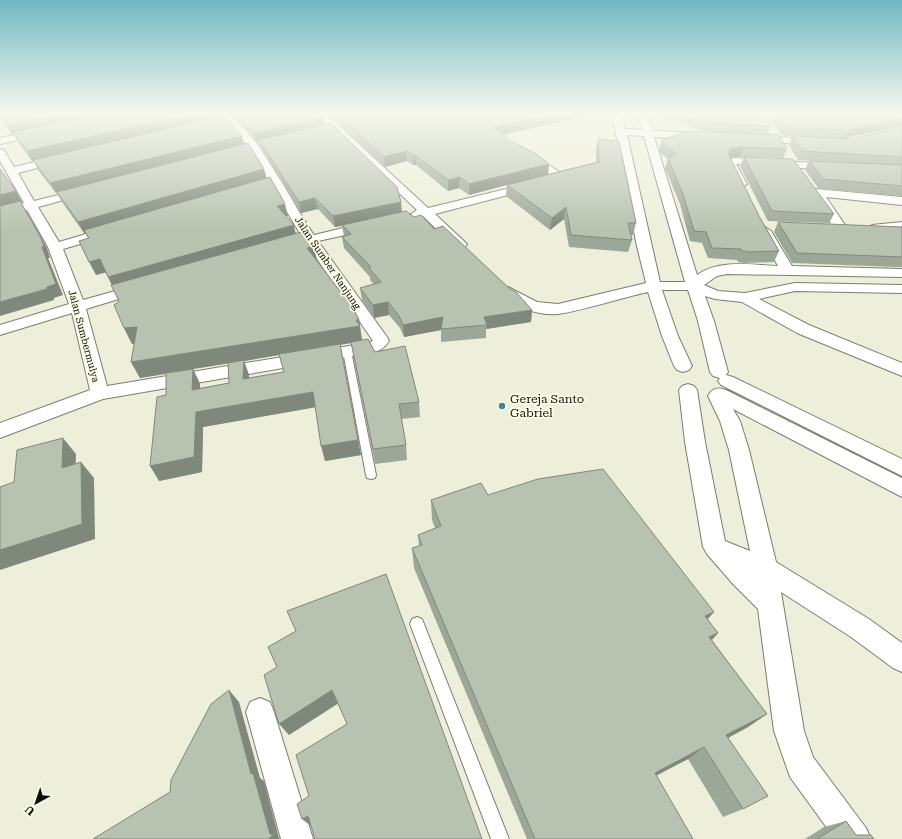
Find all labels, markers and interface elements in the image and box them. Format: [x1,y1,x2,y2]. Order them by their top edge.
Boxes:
street label: Jalan Sumber Nanjung [293,215,363,312]
street label: Jalan Sumbermulya [66,289,102,384]
place label: Gereja Santo Gabriel [510,392,584,420]
marker: Gereja Santo Gabriel [497,401,507,411]
north arrow [16,783,56,823]
text: U [22,802,37,818]

